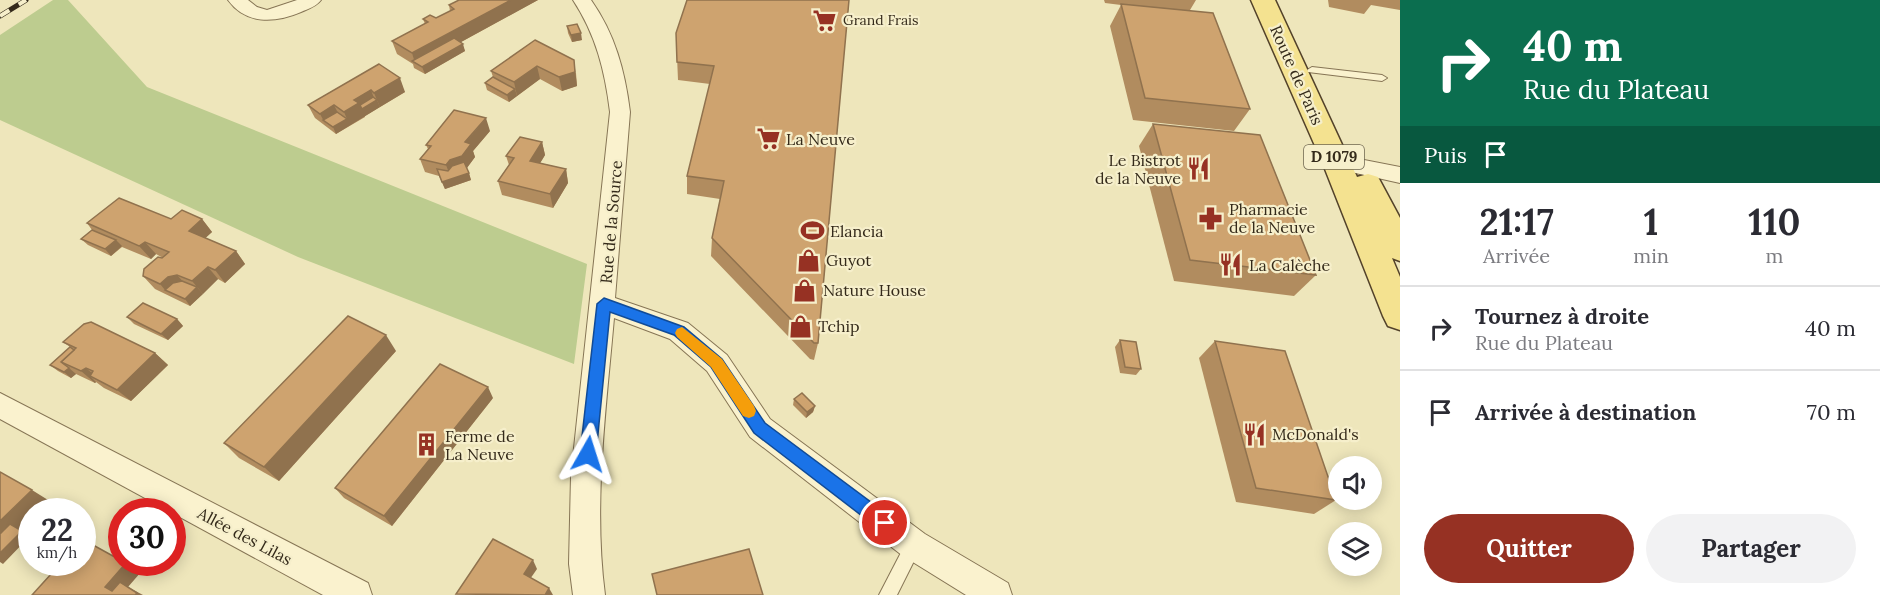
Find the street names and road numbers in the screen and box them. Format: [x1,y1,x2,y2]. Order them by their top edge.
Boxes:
street label: Route de Paris [1266,22,1328,128]
road number: D 1079 [1304,145,1364,169]
street label: Rue de la Source [596,159,626,284]
street label: Allée des Lilas [194,502,296,569]

